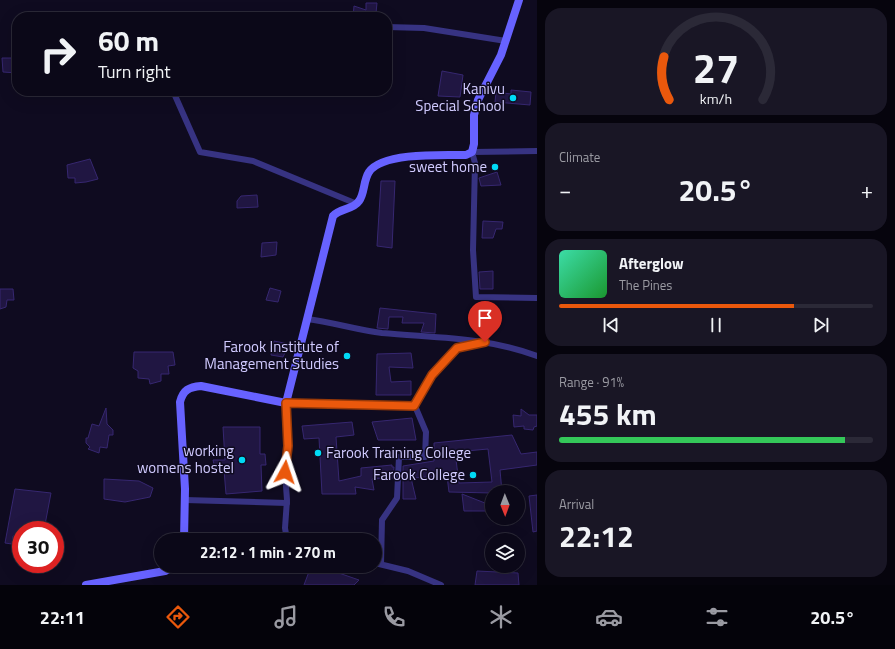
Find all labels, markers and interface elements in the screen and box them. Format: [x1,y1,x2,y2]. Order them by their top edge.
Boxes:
text: 60 m [98,19,159,62]
icon: right [32,28,84,80]
text: 27 [693,36,739,99]
text: Turn right [98,58,171,85]
place label: Kanivu Special School [415,77,505,117]
text: km/h [700,87,732,109]
marker: Kanivu Special School [508,93,518,103]
text: Climate [559,147,600,167]
place label: sweet home [409,155,487,178]
marker: sweet home [490,162,500,172]
text: 20.5° [679,167,753,213]
text: − [559,173,571,207]
text: + [861,173,873,207]
text: Afterglow [619,252,684,275]
text: The Pines [619,275,672,295]
pin [468,301,502,342]
icon: arrive [474,307,496,329]
icon: previous [600,314,622,336]
icon: pause [705,314,727,336]
icon: next [810,314,832,336]
place label: Farook Institute of Management Studies [204,335,339,375]
marker: Farook Institute of Management Studies [342,351,352,361]
text: Range · 91% [559,372,624,392]
text: 455 km [559,391,657,437]
place label: working womens hostel [137,439,234,479]
place label: Farook Training College [326,441,471,464]
marker: Farook Training College [313,448,323,458]
position arrow [264,451,306,493]
marker: working womens hostel [237,455,247,465]
place label: Farook College [373,463,465,486]
marker: Farook College [468,470,478,480]
north arrow [485,485,525,525]
map controls [485,485,525,573]
text: Arrival [559,494,594,514]
text: 22:12 [559,513,634,559]
speed limit sign: 30 [12,521,64,573]
button: layers [485,533,525,573]
text: 22:12 · 1 min · 270 m [200,541,336,564]
icon: directions [164,603,192,631]
icon: music [272,603,300,631]
icon: phone [380,603,408,631]
icon: climate [487,603,515,631]
icon: car [595,603,623,631]
icon: filters [703,603,731,631]
text: 22:11 [40,604,85,631]
text: 20.5° [810,604,855,631]

